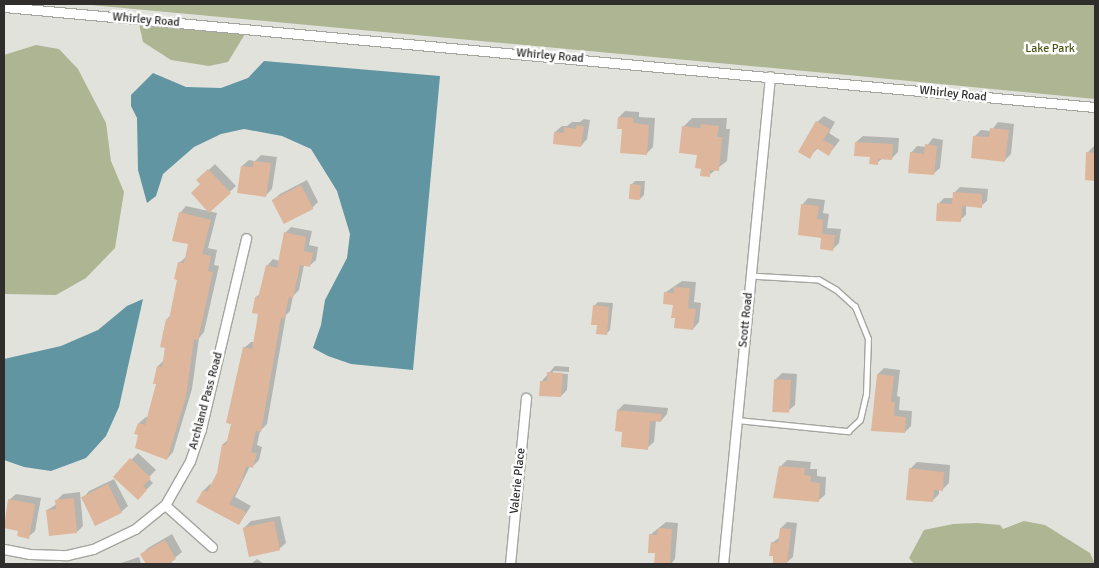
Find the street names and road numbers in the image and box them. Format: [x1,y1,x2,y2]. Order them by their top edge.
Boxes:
street label: Whirley Road [112,10,180,30]
street label: Whirley Road [516,46,584,66]
street label: Whirley Road [919,83,987,105]
street label: Scott Road [736,292,756,348]
street label: Archland Pass Road [186,351,226,451]
street label: Valerie Place [507,447,529,515]

